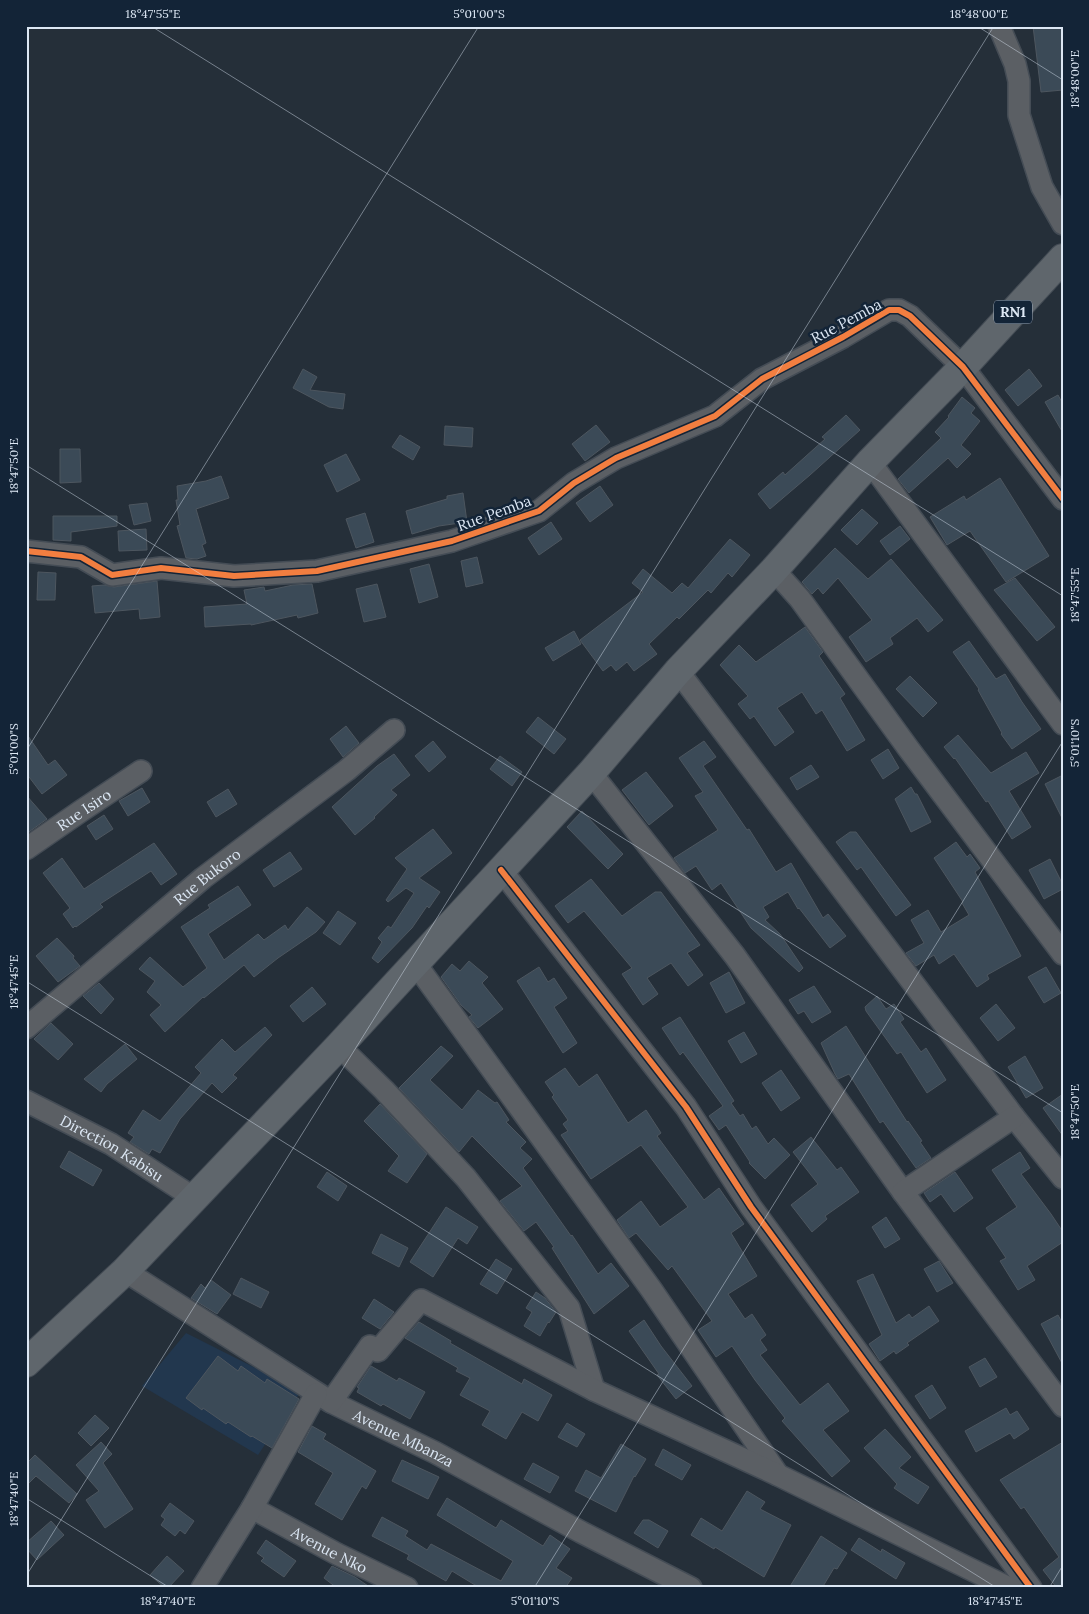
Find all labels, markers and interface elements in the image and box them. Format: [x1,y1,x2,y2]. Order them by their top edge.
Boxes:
text: 18°47'55"E [126,6,180,21]
text: 5°01'00"S [453,6,505,21]
text: 18°48'00"E [950,6,1008,21]
text: 18°48'00"E [1067,50,1082,108]
street label: Rue Pemba [807,294,885,348]
road number: RN1 [994,300,1032,324]
text: 18°47'50"E [6,438,21,494]
street label: Rue Pemba [454,491,534,535]
text: 18°47'55"E [1067,568,1082,622]
text: 5°01'10"S [1067,719,1082,767]
text: 5°01'00"S [6,723,21,775]
street label: Rue Isiro [53,784,115,835]
street label: Rue Bukoro [169,844,244,909]
text: 18°47'45"E [6,955,21,1009]
text: 18°47'50"E [1067,1084,1082,1140]
street label: Direction Kabisu [57,1110,167,1185]
street label: Avenue Mbanza [349,1404,457,1471]
text: 18°47'40"E [6,1471,21,1527]
street label: Avenue Nko [287,1521,371,1577]
text: 18°47'40"E [140,1593,196,1608]
text: 5°01'10"S [511,1593,559,1608]
text: 18°47'45"E [968,1593,1022,1608]

